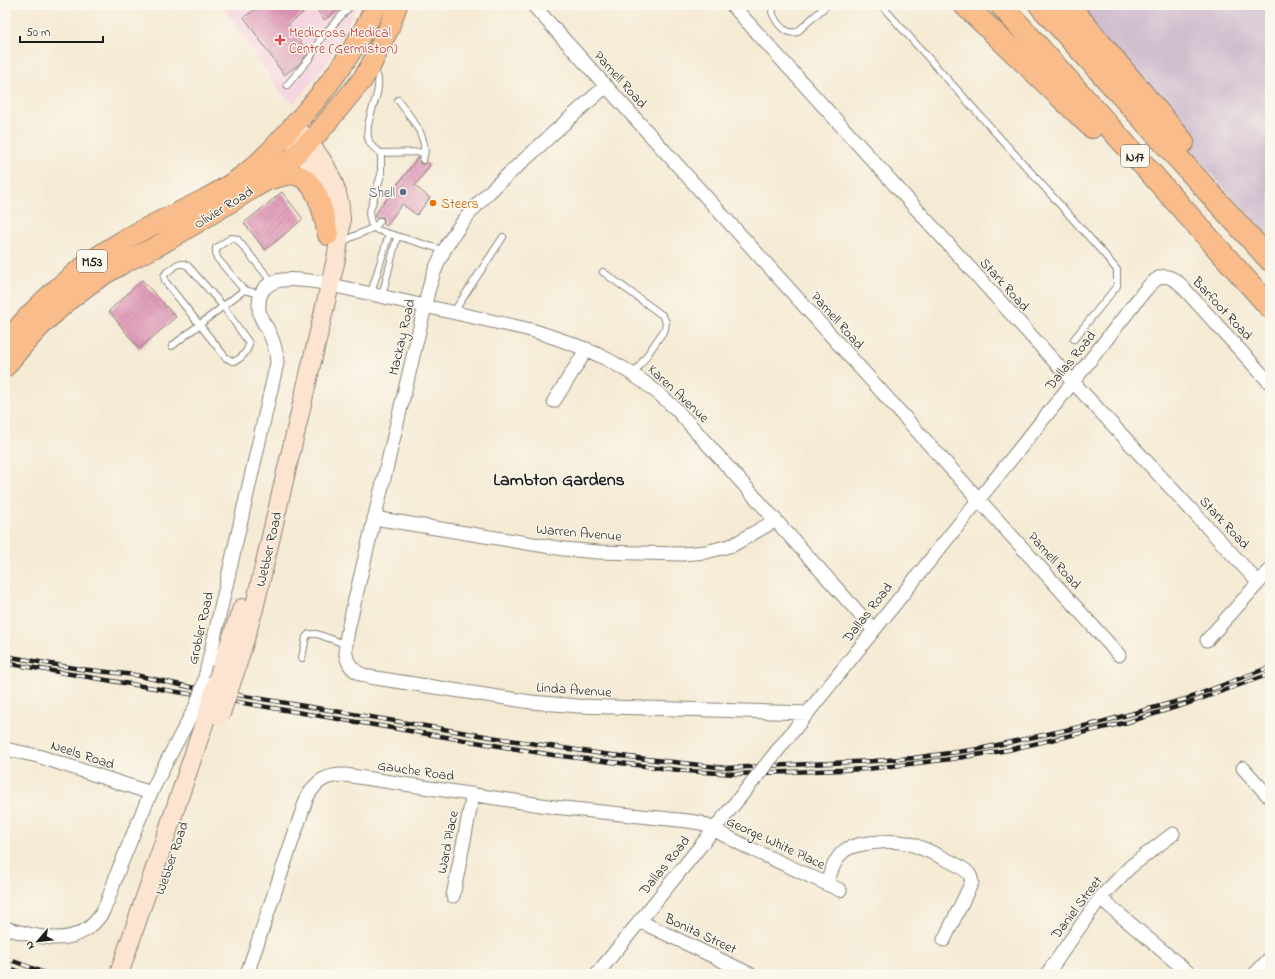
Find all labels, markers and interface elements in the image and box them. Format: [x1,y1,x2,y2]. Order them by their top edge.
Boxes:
scale bar [20,18,103,44]
place label: Medicross Medical Centre (Germiston) [289,23,397,60]
text: 50 m [26,24,50,42]
marker: Medicross Medical Centre (Germiston) [274,34,286,46]
street label: Parnell Road [588,47,652,114]
road number: N17 [1121,145,1149,167]
street label: Olivier Road [190,182,258,235]
place label: Shell [368,183,395,204]
marker: Shell [398,187,408,197]
place label: Steers [441,194,479,215]
marker: Steers [428,198,438,208]
road number: M53 [77,250,107,272]
street label: Stark Road [974,254,1034,317]
street label: Barfoot Road [1186,272,1257,346]
street label: Parnell Road [805,288,869,355]
street label: Mackay Road [383,297,422,378]
street label: Dallas Road [1040,327,1102,396]
street label: Karen Avenue [643,360,714,429]
district label: Lambton Gardens [493,468,625,494]
street label: Stark Road [1194,492,1254,554]
street label: Webber Road [251,510,288,589]
street label: Warren Avenue [535,519,623,548]
street label: Parnell Road [1022,528,1086,595]
street label: Dallas Road [837,578,898,648]
street label: Grobler Road [183,590,220,667]
street label: Linda Avenue [536,677,613,704]
street label: Neels Road [48,735,117,776]
street label: Gauche Road [376,756,456,787]
street label: Ward Place [432,808,465,876]
street label: George White Place [722,811,829,877]
street label: Webber Road [150,819,195,898]
street label: Dallas Road [634,832,696,901]
street label: Daniel Street [1046,872,1108,945]
street label: Bonita Street [660,908,740,960]
north arrow [18,921,58,961]
text: N [21,938,39,952]

